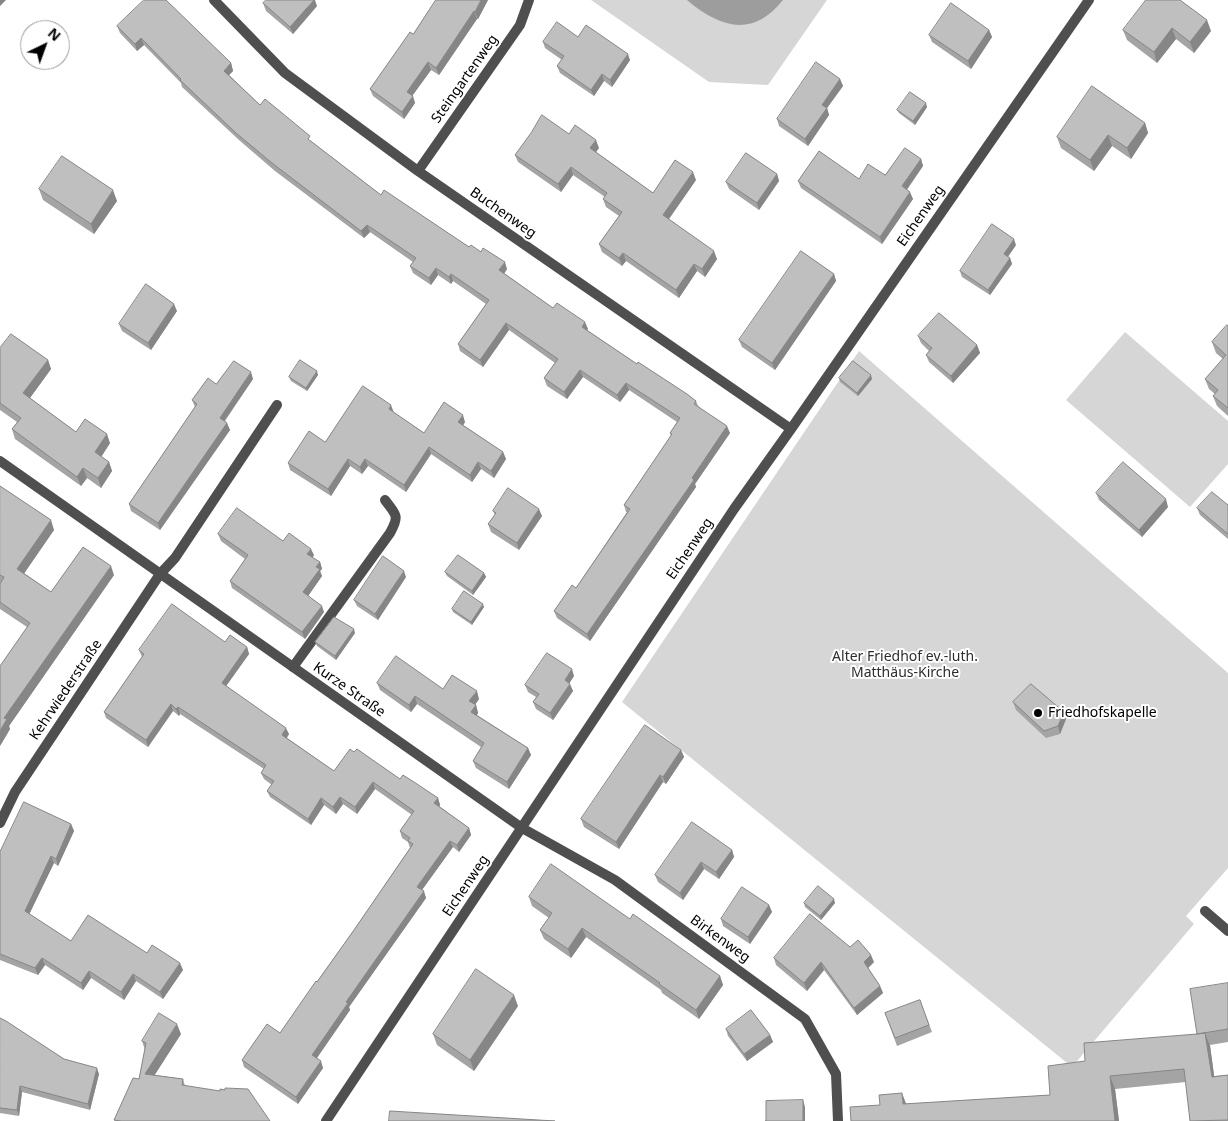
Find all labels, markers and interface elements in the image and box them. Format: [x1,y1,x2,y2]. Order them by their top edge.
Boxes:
north arrow [20,20,70,70]
text: N [44,23,65,45]
street label: Steingartenweg [428,31,502,127]
street label: Eichenweg [894,182,948,250]
street label: Buchenweg [467,184,539,242]
street label: Eichenweg [663,515,717,583]
street label: Kehrwiederstraße [26,637,106,743]
park label: Alter Friedhof ev.-luth. Matthäus-Kirche [832,649,978,682]
street label: Kurze Straße [310,659,388,721]
place label: Friedhofskapelle [1048,705,1157,721]
marker: Friedhofskapelle [1032,707,1044,719]
street label: Eichenweg [439,852,493,920]
street label: Birkenweg [687,912,753,966]

